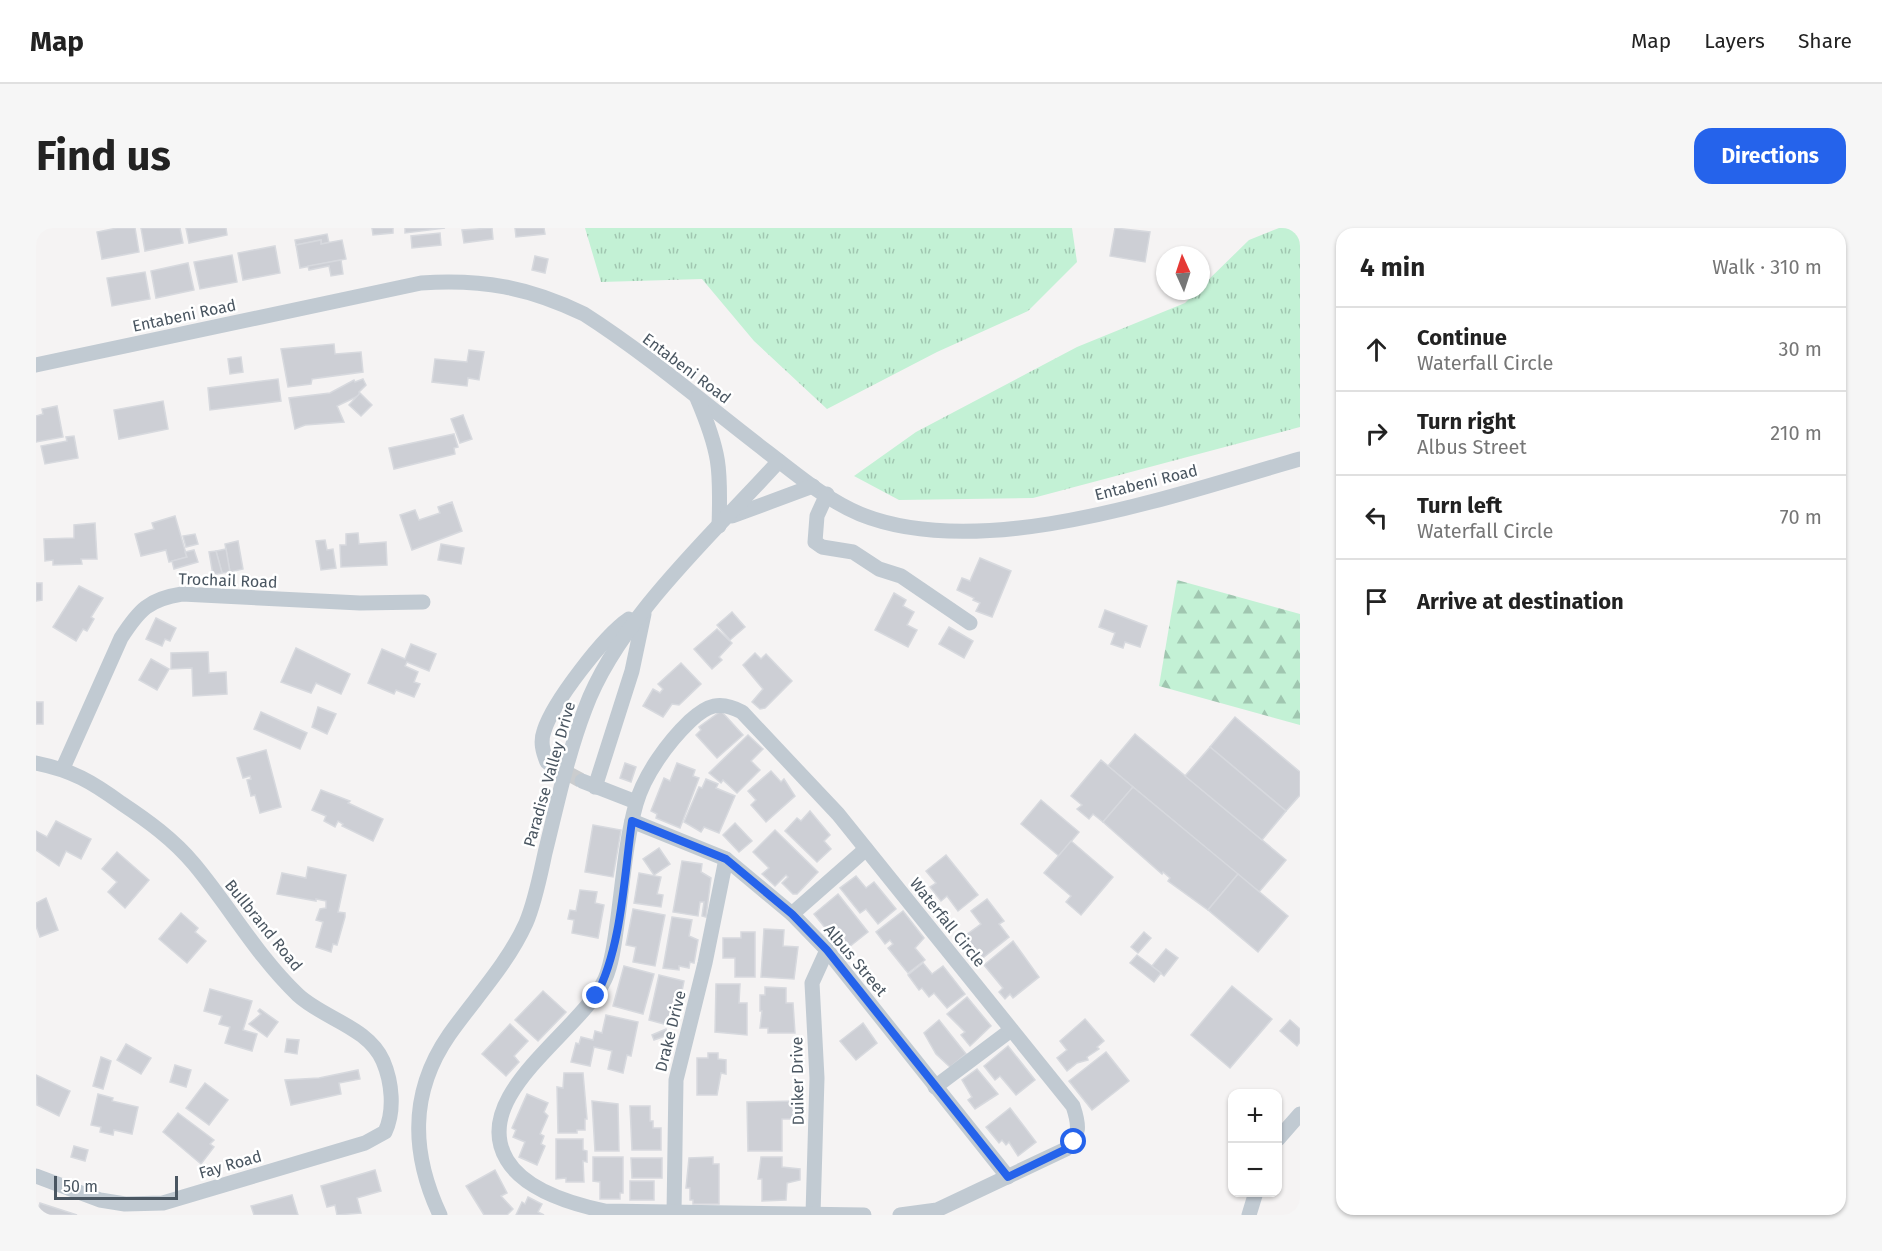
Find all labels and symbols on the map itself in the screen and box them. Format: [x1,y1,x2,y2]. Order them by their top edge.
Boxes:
north arrow [1156,246,1210,300]
street label: Entabeni Road [131,295,238,336]
street label: Entabeni Road [639,329,735,408]
street label: Entabeni Road [1093,461,1200,504]
street label: Trochail Road [178,569,278,592]
street label: Paradise Valley Drive [520,699,579,849]
street label: Waterfall Circle [906,874,989,971]
street label: Bullbrand Road [221,876,306,975]
street label: Albus Street [820,921,891,1000]
route end [582,982,608,1008]
street label: Drake Drive [651,988,690,1074]
street label: Duiker Drive [787,1036,808,1126]
route start [1060,1128,1086,1154]
street label: Fay Road [197,1146,264,1182]
scale bar [54,1173,178,1200]

